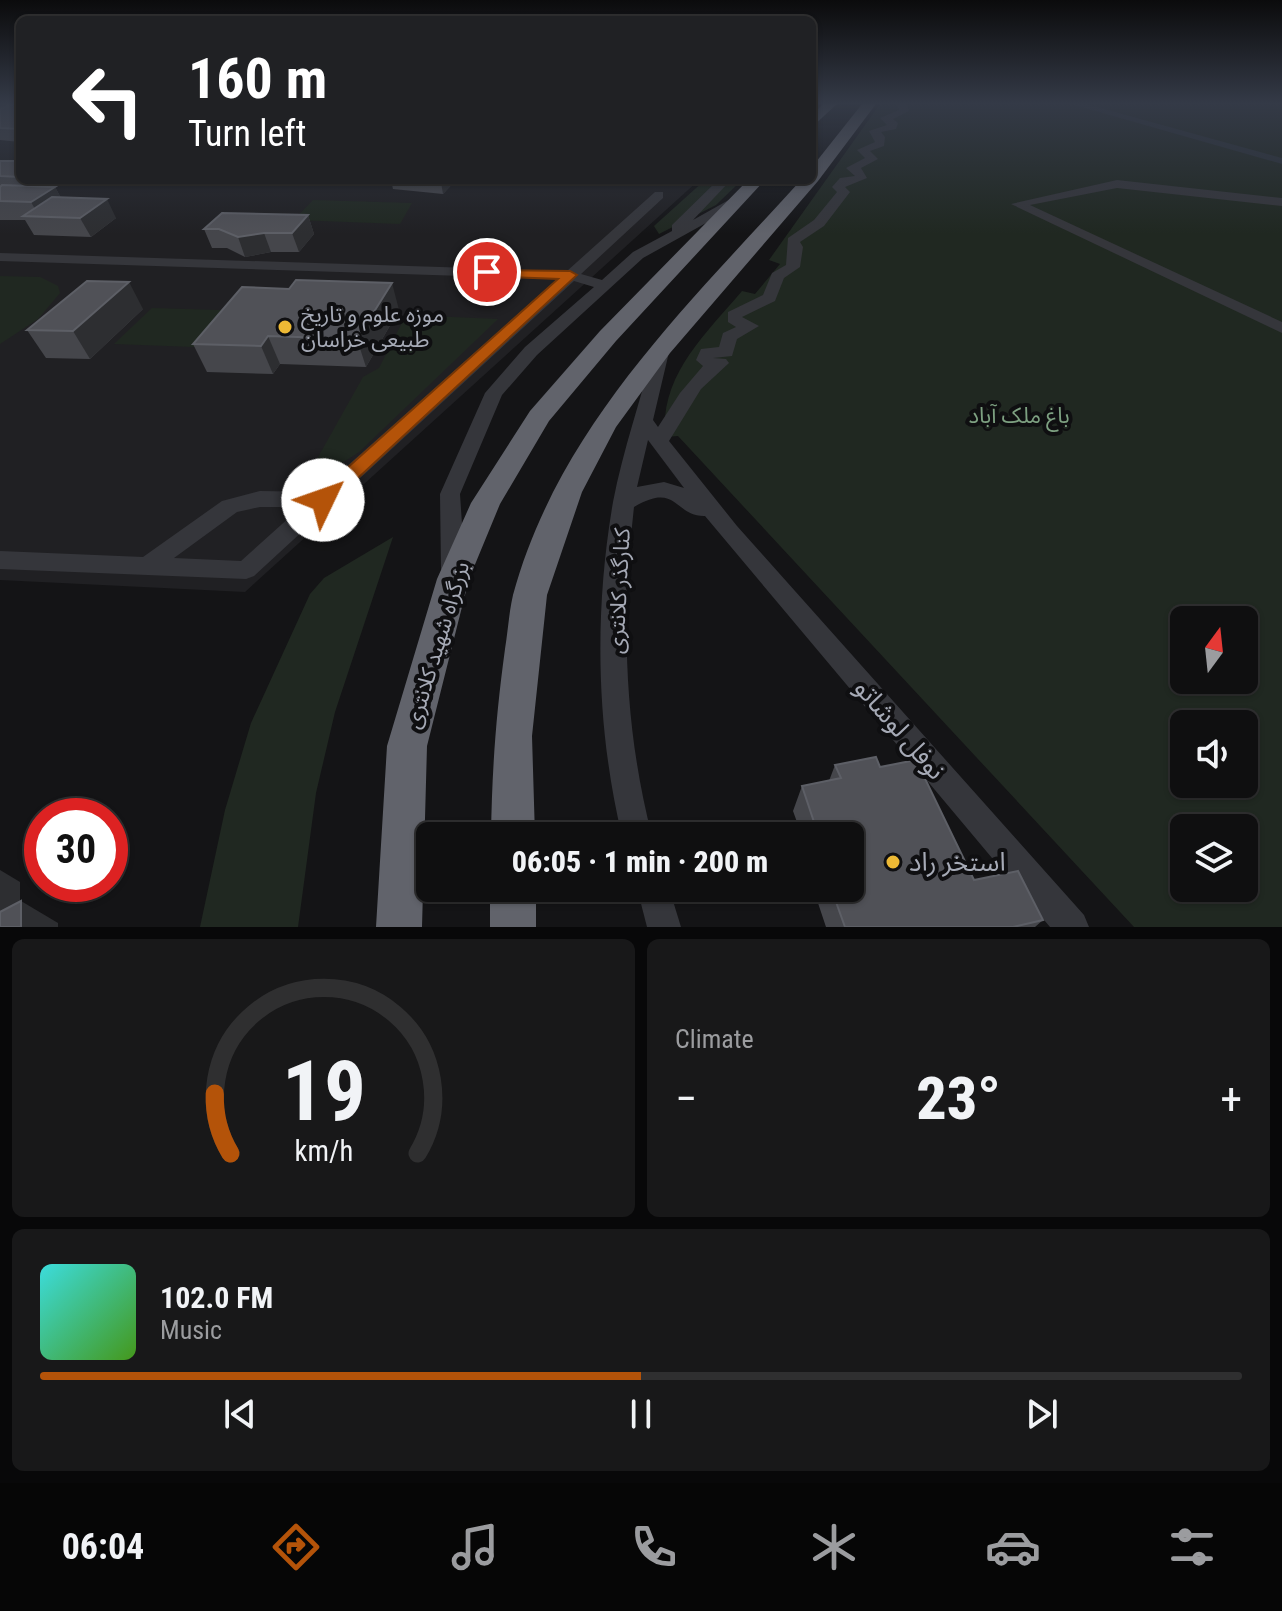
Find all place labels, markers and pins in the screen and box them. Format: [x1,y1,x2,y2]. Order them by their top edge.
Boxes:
pin [453,238,521,306]
place label: موزه علوم و تاریخ طبیعی خراسان [301,302,444,352]
marker: موزه علوم و تاریخ طبیعی خراسان [276,318,294,336]
place label: استخر راد [909,847,1006,877]
marker: استخر راد [884,853,902,871]

